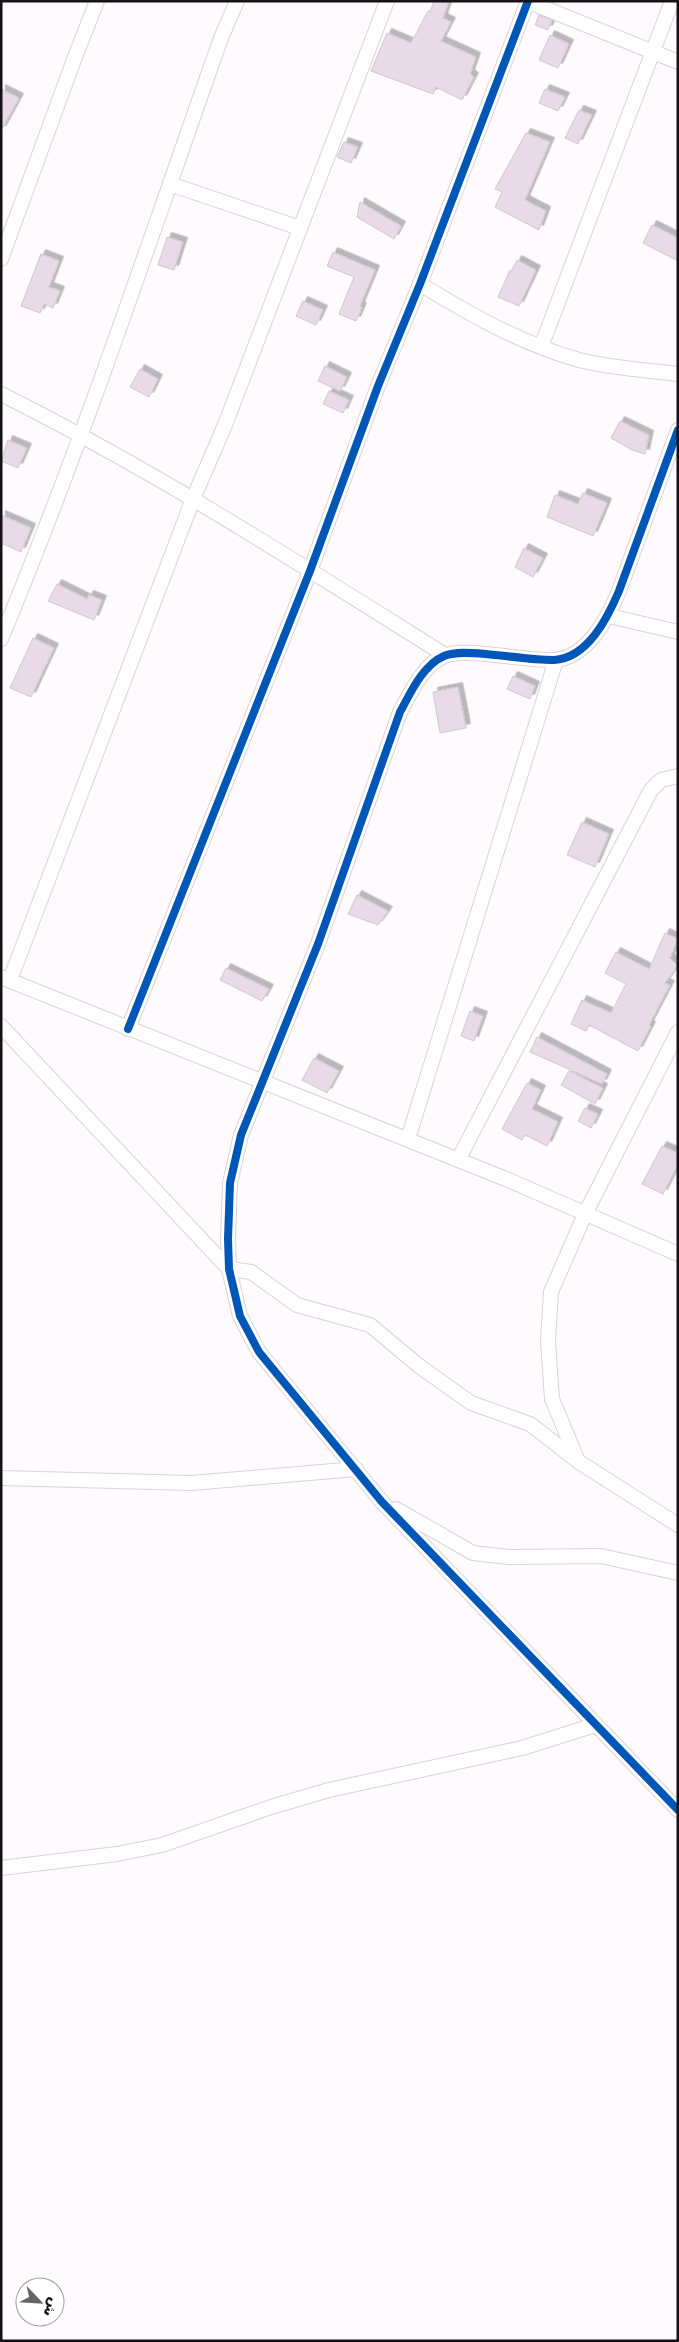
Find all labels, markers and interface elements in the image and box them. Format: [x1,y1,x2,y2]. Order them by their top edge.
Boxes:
north arrow [15,2277,65,2327]
text: ش [40,2295,63,2320]

